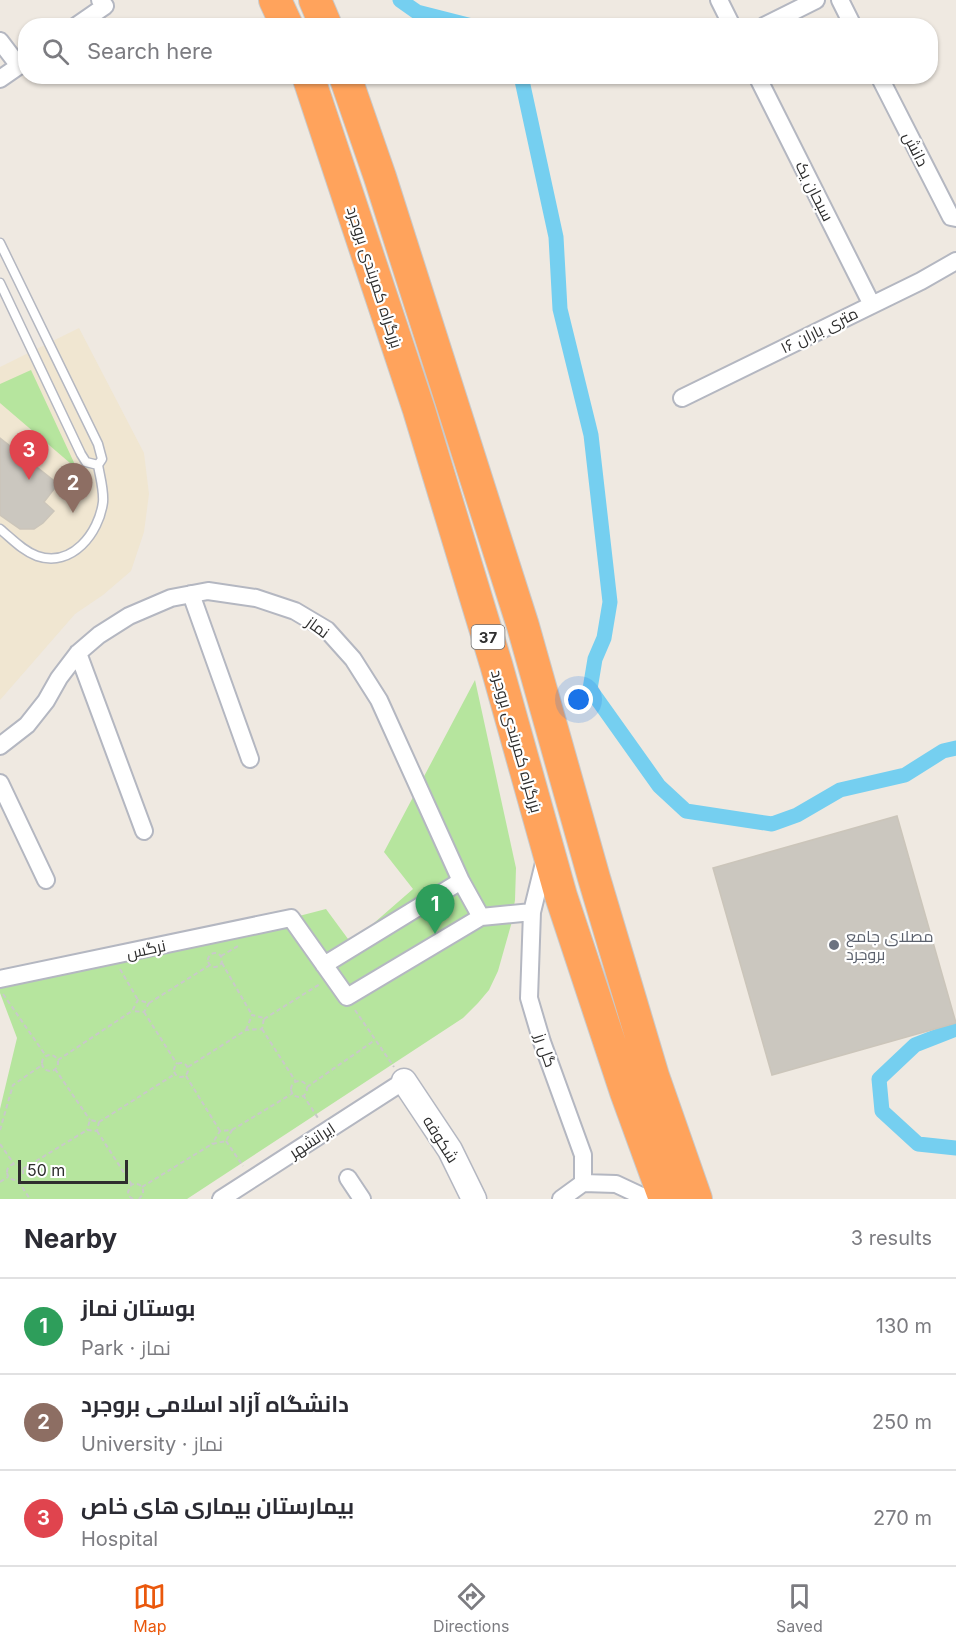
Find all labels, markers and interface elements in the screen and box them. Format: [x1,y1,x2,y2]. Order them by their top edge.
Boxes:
search box [18,18,938,84]
icon: search [39,35,72,68]
text: Search here [87,38,213,64]
street label: دانش [898,128,933,170]
street label: سبحان یک [790,158,839,225]
street label: بزرگراه کمربندی بروجرد [342,203,407,351]
street label: ۱۶ متری باران [777,303,862,358]
pin: 3 [9,430,48,480]
pin: 2 [54,464,92,513]
street label: نماز [302,611,334,642]
road number: 37 [472,625,504,649]
street label: بزرگراه کمربندی بروجرد [486,667,547,815]
your location [564,685,593,714]
pin: 1 [416,884,454,934]
place label: مصلای جامع بروجرد [846,926,933,964]
street label: نرگس [124,935,168,964]
marker: مصلای جامع بروجرد [827,938,841,952]
street label: گل رز [530,1029,561,1070]
street label: شکوفه [419,1112,463,1166]
street label: ایرانشهر [284,1118,339,1164]
scale bar [18,1157,128,1184]
text: 50 m [27,1160,65,1180]
text: Nearby [24,1223,117,1254]
text: 3 results [851,1226,932,1250]
text: بوستان نماز [81,1295,195,1321]
text: 1 [39,1314,48,1338]
text: 130 m [876,1314,932,1338]
text: Park · نماز [81,1336,171,1360]
text: دانشگاه آزاد اسلامی بروجرد [81,1391,349,1417]
text: 2 [37,1410,50,1434]
text: 250 m [872,1410,932,1434]
text: University · نماز [81,1432,223,1456]
text: بیمارستان بیماری های خاص [81,1493,354,1519]
text: 3 [37,1506,50,1530]
text: 270 m [873,1506,932,1530]
text: Hospital [81,1527,158,1551]
tab: Map [133,1580,167,1636]
tab: Directions [433,1580,509,1636]
tab: Saved [776,1580,823,1636]

